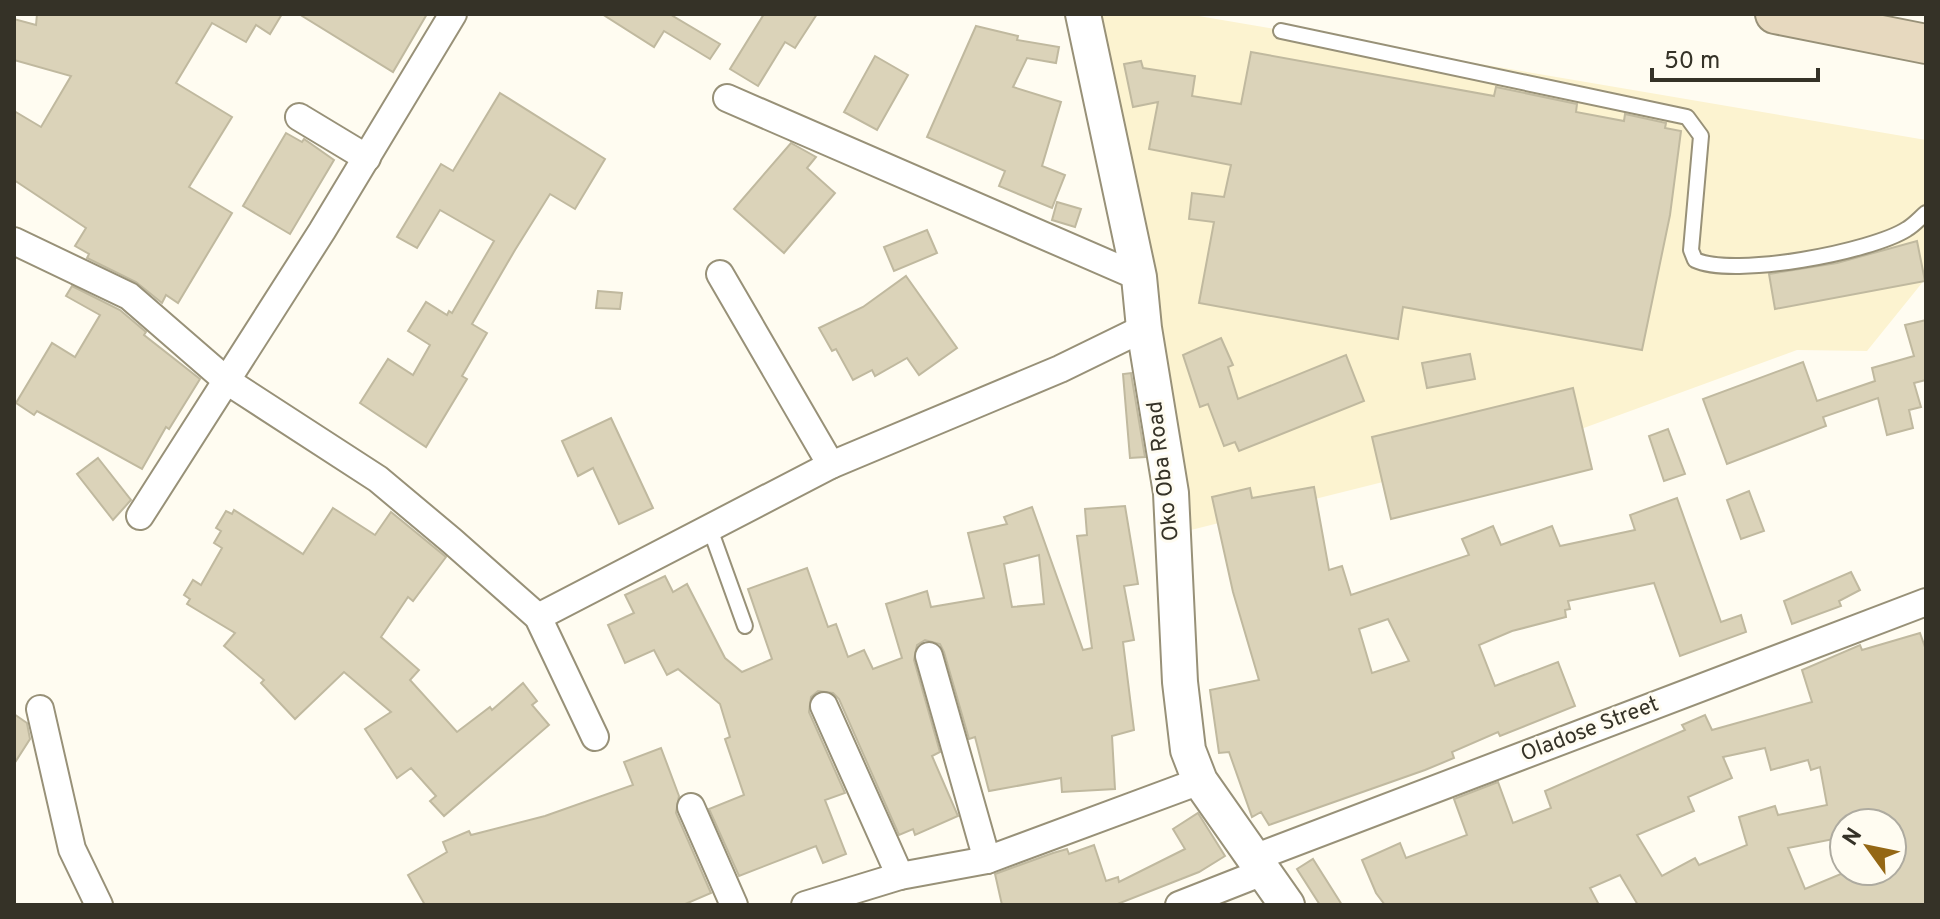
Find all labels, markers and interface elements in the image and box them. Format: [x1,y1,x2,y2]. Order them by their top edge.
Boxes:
scale bar [1652,32,1818,82]
text: 50 m [1664,47,1720,77]
street label: Oko Oba Road [1142,399,1186,543]
street label: Oladose Street [1517,691,1663,769]
north arrow [1828,807,1908,887]
text: N [1838,823,1869,851]

